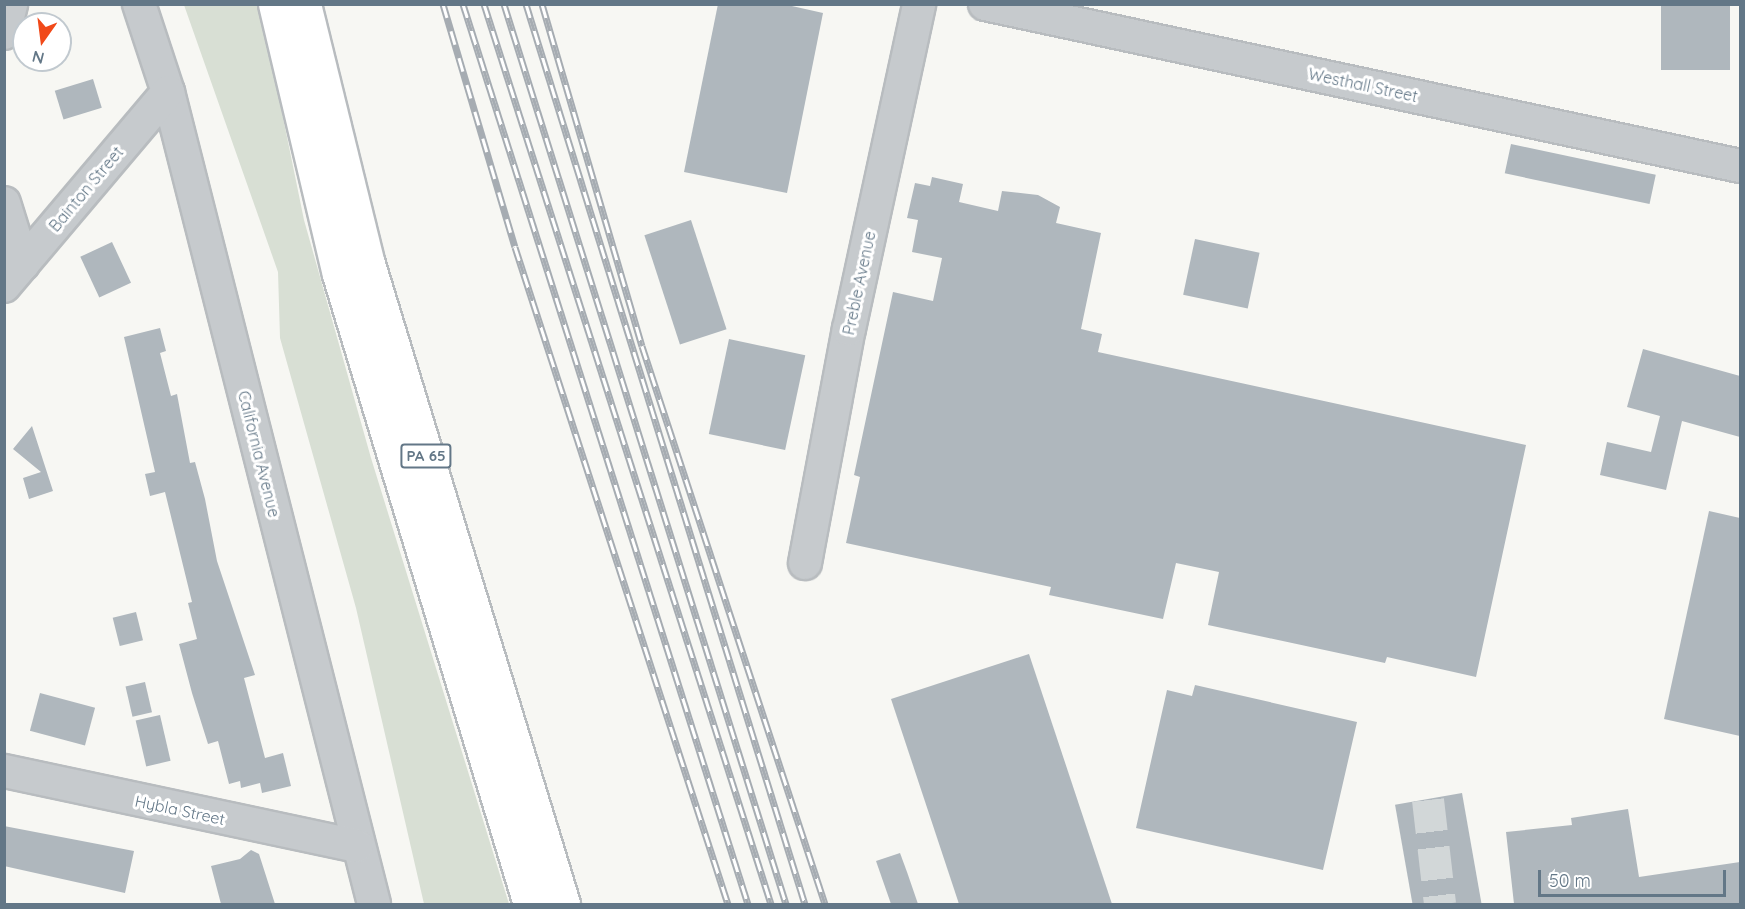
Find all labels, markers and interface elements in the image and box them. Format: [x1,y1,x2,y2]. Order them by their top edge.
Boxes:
north arrow [12,12,72,72]
text: N [30,46,46,69]
street label: Westhall Street [1307,64,1419,106]
street label: Bainton Street [45,143,127,235]
street label: Preble Avenue [839,229,879,337]
street label: California Avenue [234,389,284,519]
road number: PA 65 [399,444,453,468]
street label: Hybla Street [133,791,227,829]
scale bar [1541,858,1728,896]
text: 50 m [1549,869,1591,892]

